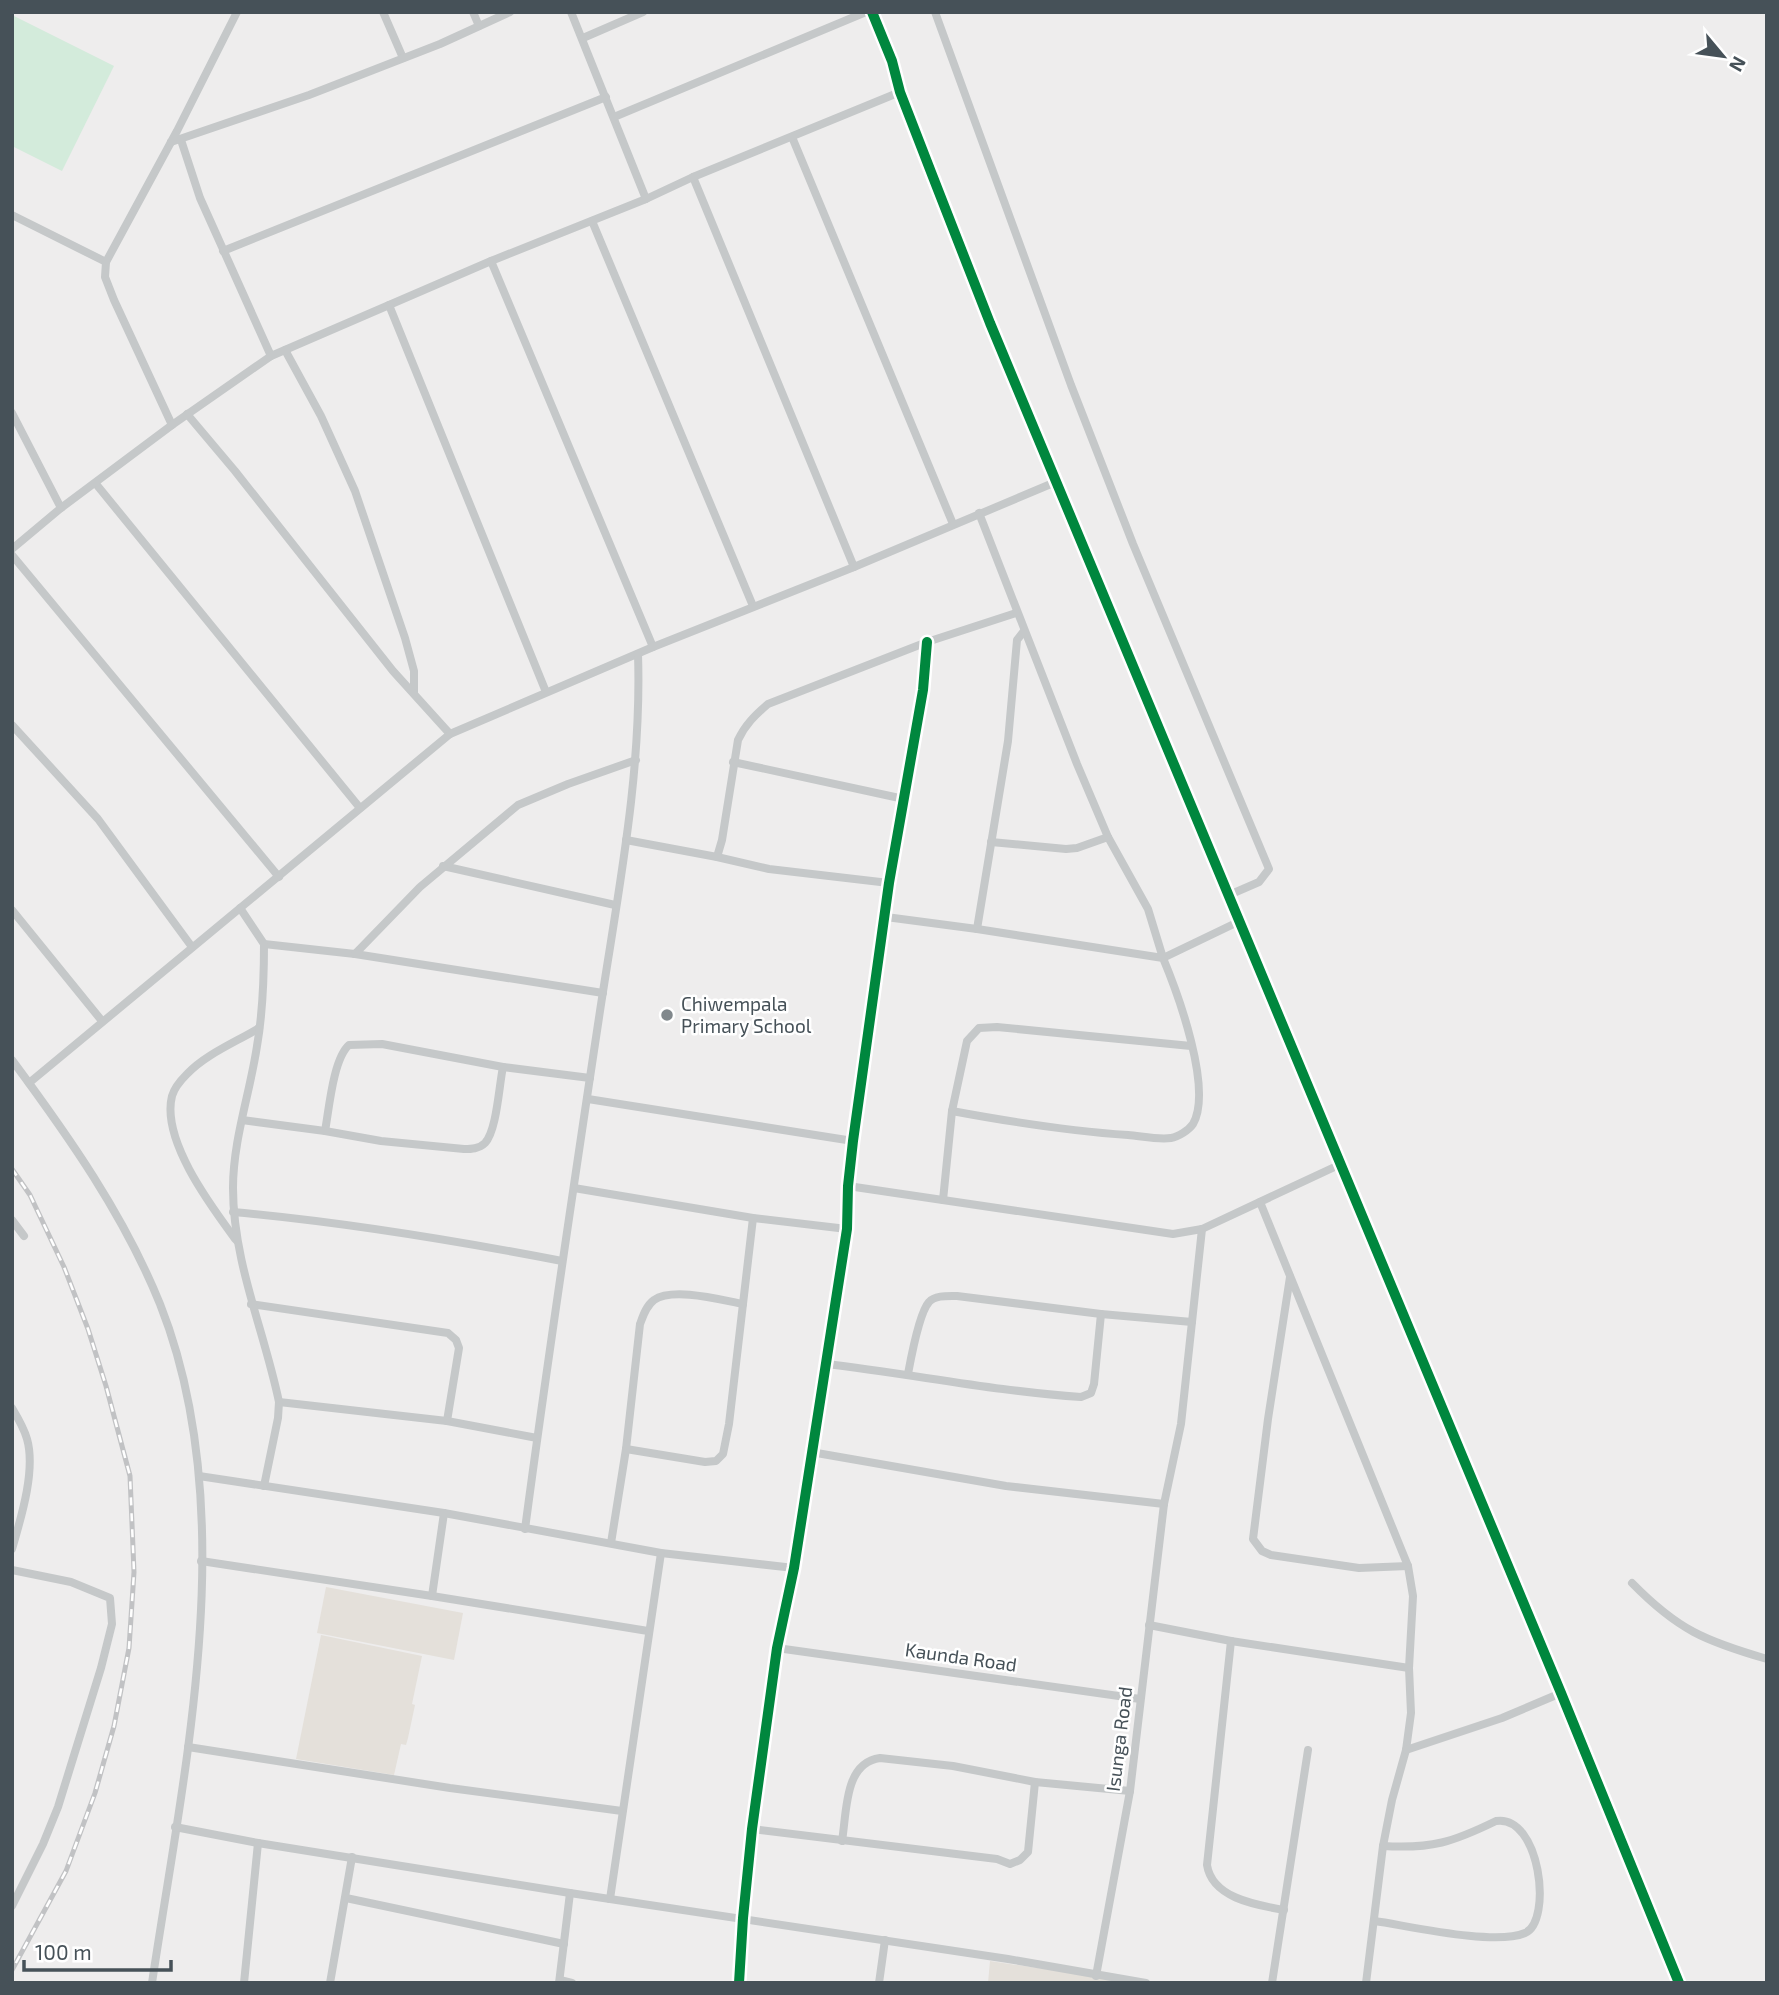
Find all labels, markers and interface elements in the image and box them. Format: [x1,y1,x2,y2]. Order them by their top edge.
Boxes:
north arrow [1688,21,1758,91]
text: N [1725,53,1752,76]
place label: Chiwempala Primary School [681,992,812,1037]
marker: Chiwempala Primary School [659,1007,675,1023]
street label: Kaunda Road [904,1637,1019,1676]
street label: Isunga Road [1101,1685,1136,1793]
scale bar [24,1928,172,1972]
text: 100 m [35,1939,92,1964]

